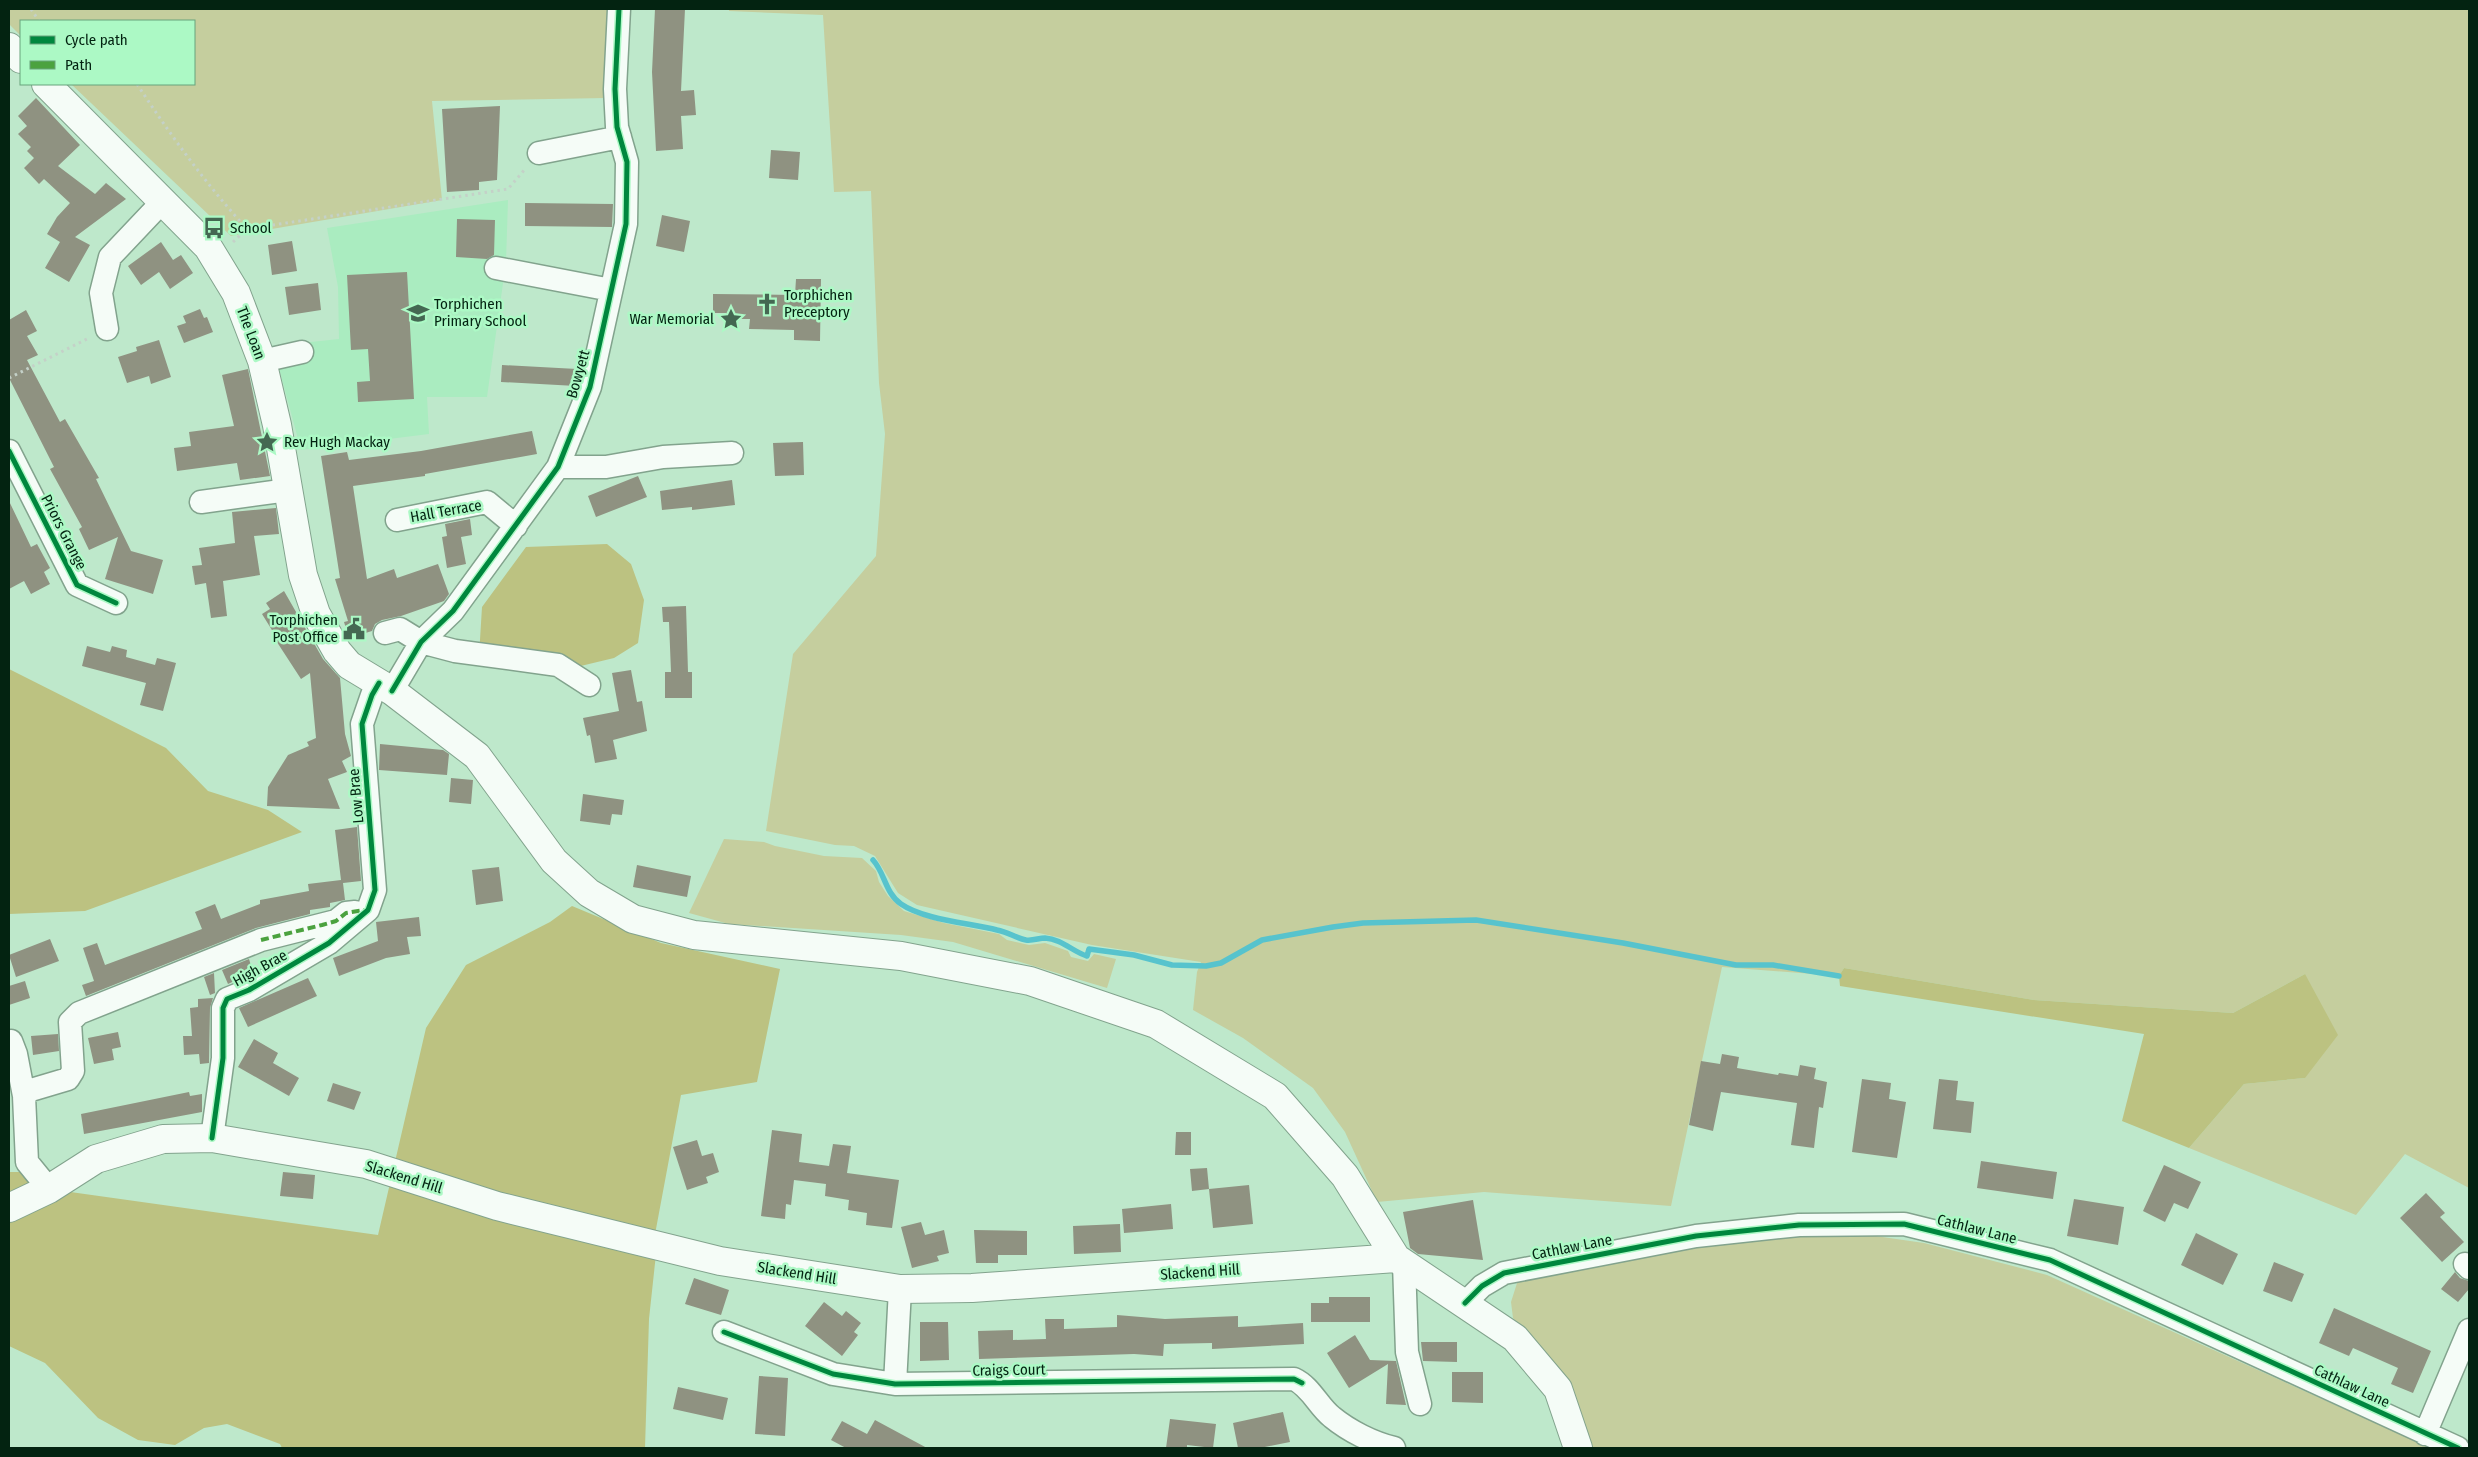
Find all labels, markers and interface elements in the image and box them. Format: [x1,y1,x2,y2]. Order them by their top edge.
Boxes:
legend [20,20,195,85]
text: Cycle path [65,31,128,49]
text: Path [65,56,92,74]
bus stop icon: School [201,215,227,241]
place label: School [230,219,272,237]
place label: Torphichen Preceptory [784,286,853,321]
church icon: Torphichen Preceptory [754,291,780,317]
place label: Torphichen Primary School [434,295,526,330]
school or university icon: Torphichen Primary School [405,300,431,326]
street label: The Loan [233,304,269,362]
place icon: War Memorial [718,306,744,332]
place label: War Memorial [629,310,714,328]
street label: Bowyett [562,348,594,400]
place icon: Rev Hugh Mackay [254,429,280,455]
place label: Rev Hugh Mackay [284,433,390,451]
street label: Priors Grange [37,491,91,573]
street label: Hall Terrace [409,496,483,526]
place label: Torphichen Post Office [269,611,338,646]
public building icon: Torphichen Post Office [341,616,367,642]
street label: Low Brae [345,768,367,824]
street label: High Brae [230,946,290,990]
street label: Slackend Hill [363,1157,445,1197]
street label: Cathlaw Lane [1935,1210,2019,1248]
street label: Cathlaw Lane [1530,1230,1614,1264]
street label: Slackend Hill [756,1258,838,1288]
street label: Slackend Hill [1160,1260,1240,1284]
street label: Craigs Court [972,1360,1046,1380]
street label: Cathlaw Lane [2311,1361,2393,1411]

